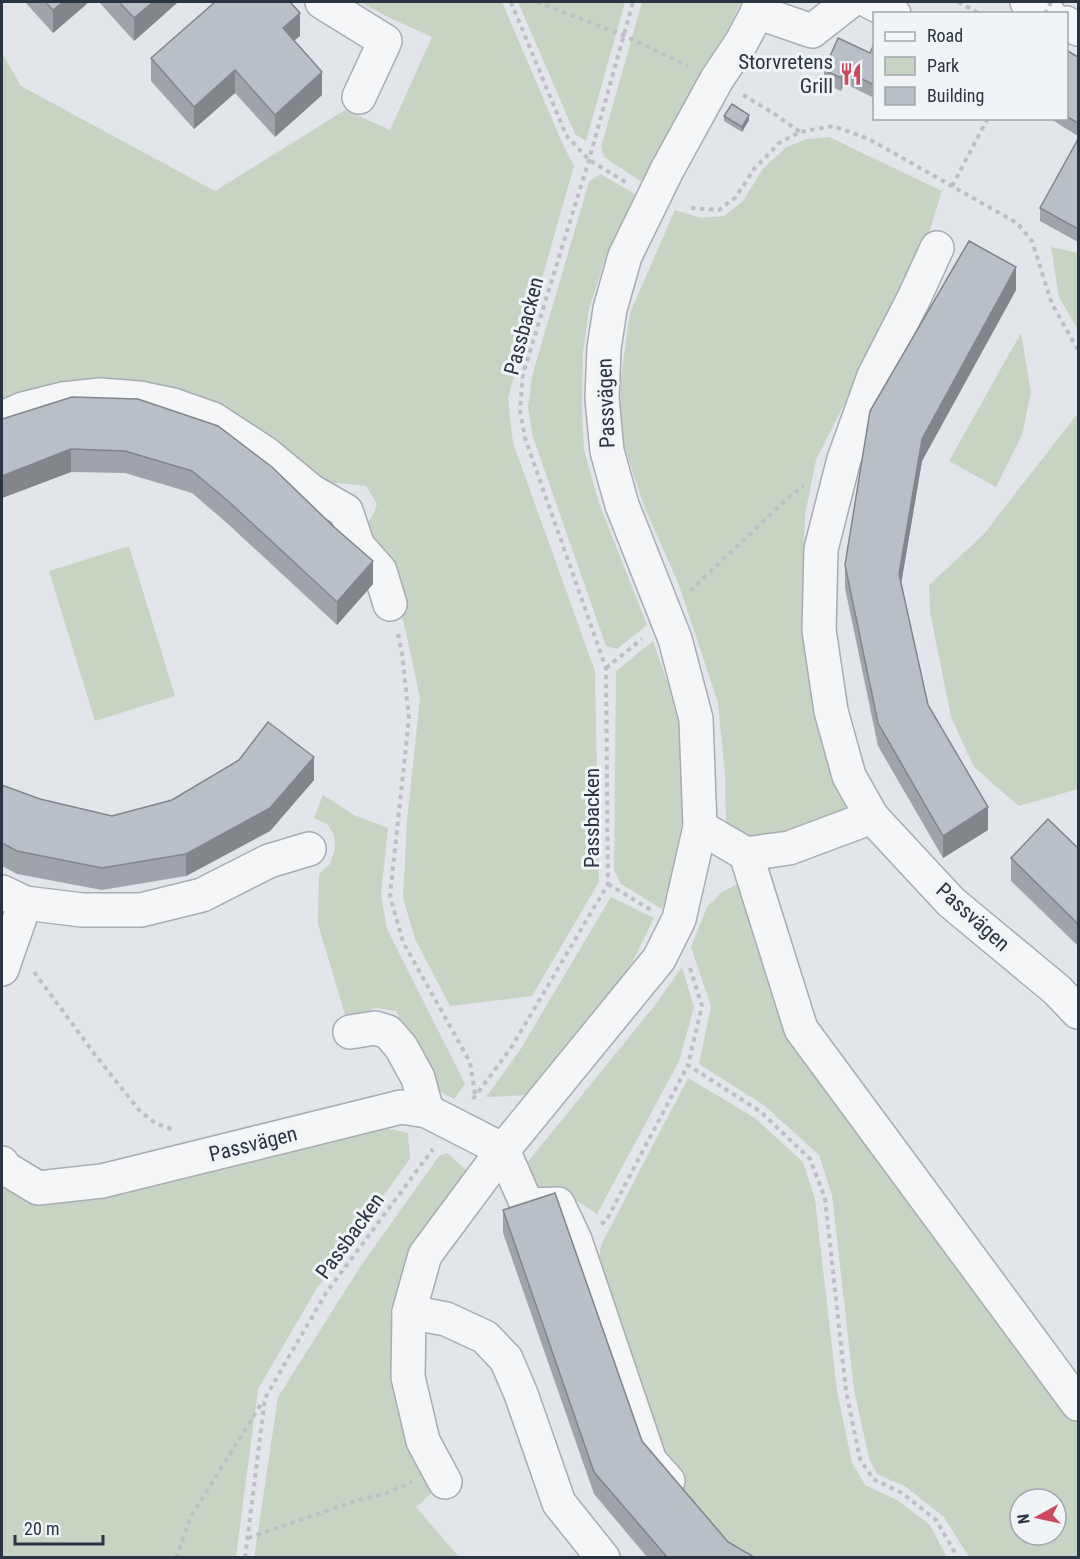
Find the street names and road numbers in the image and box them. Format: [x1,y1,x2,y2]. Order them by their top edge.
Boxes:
street label: Passbacken [499,275,549,377]
street label: Passvägen [592,358,620,448]
street label: Passbacken [580,768,604,868]
street label: Passvägen [932,878,1014,956]
street label: Passvägen [206,1121,300,1167]
street label: Passbacken [311,1188,389,1284]

